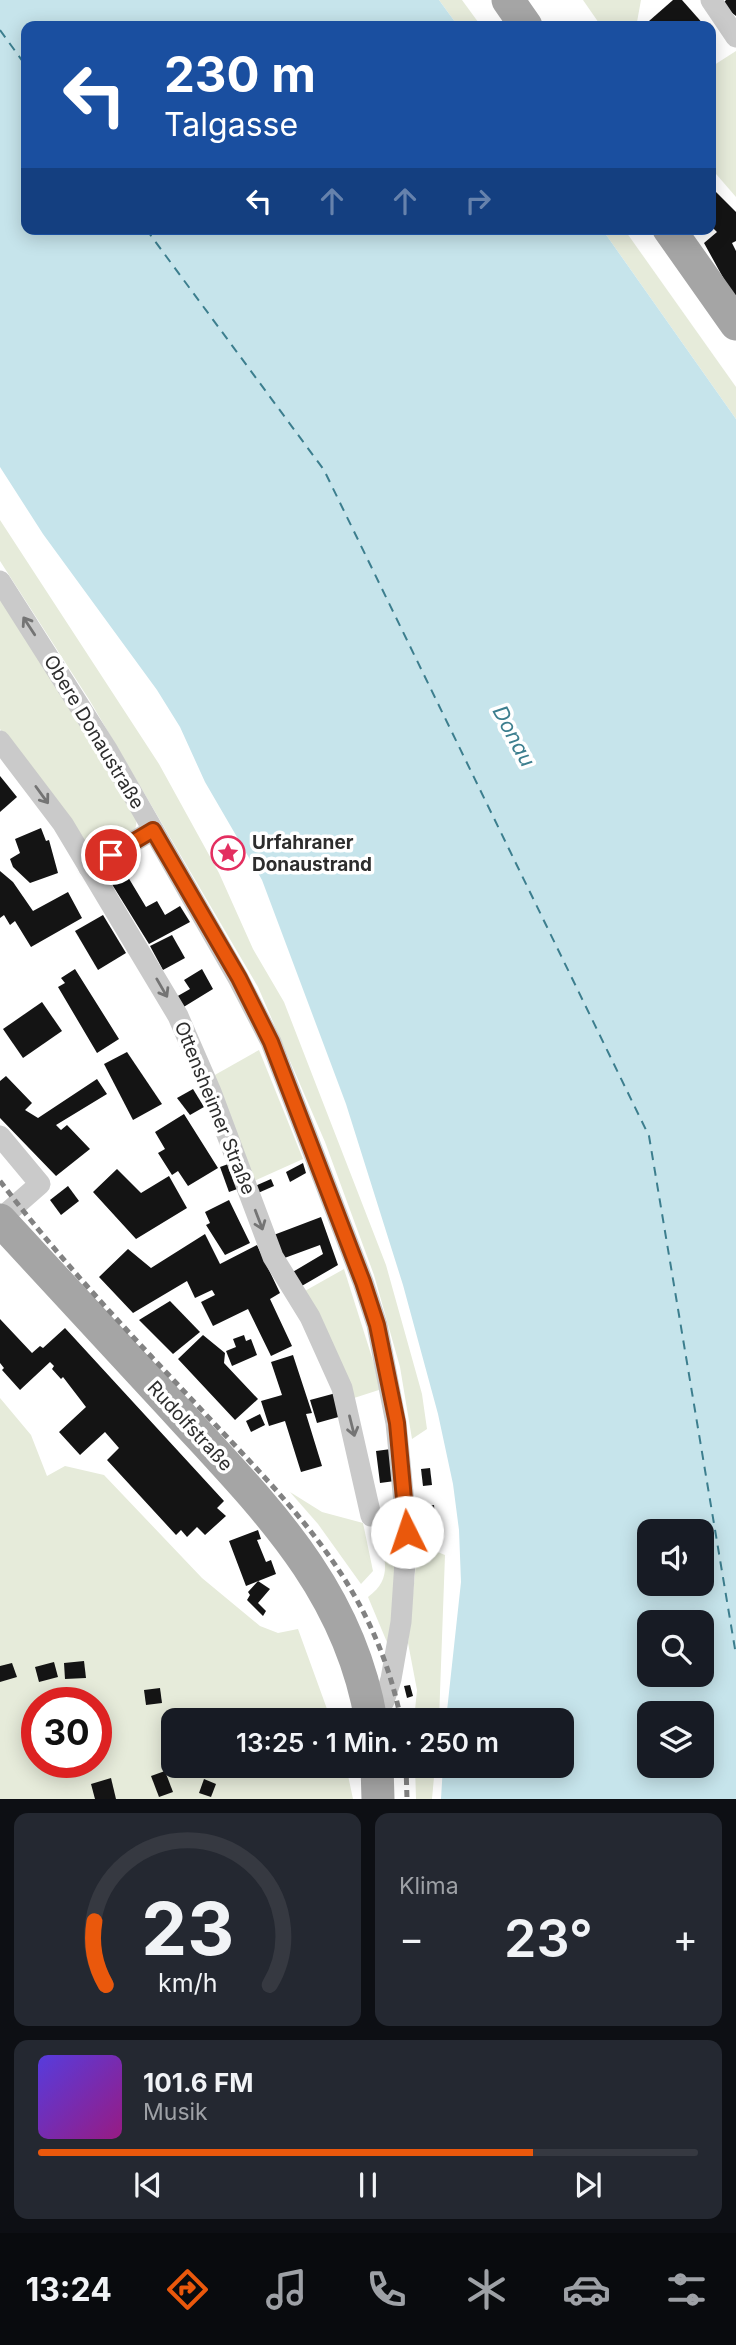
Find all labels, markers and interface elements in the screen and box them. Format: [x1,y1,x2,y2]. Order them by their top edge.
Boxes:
text: 230 m [164,45,316,104]
icon: left [49,49,140,140]
text: Talgasse [164,105,298,144]
icon: left [240,182,278,220]
icon: ahead [313,182,351,220]
icon: ahead [386,182,424,220]
icon: right [459,182,497,220]
one-way arrow [22,616,36,636]
street label: Obere Donaustraße [39,651,149,813]
water label: Donau [488,701,540,771]
one-way arrow [35,785,50,804]
pin [81,825,141,885]
place label: Urfahraner Donaustrand [252,831,372,876]
place icon: Urfahraner Donaustrand [209,834,247,872]
icon: arrive [92,836,130,874]
one-way arrow [156,977,169,998]
street label: Ottensheimer Straße [170,1018,260,1198]
one-way arrow [254,1209,267,1231]
street label: Rudolfstraße [143,1376,237,1476]
one-way arrow [346,1415,359,1437]
position arrow [370,1495,444,1569]
map controls [637,1519,714,1778]
button: sound [637,1519,714,1596]
button: search [637,1610,714,1687]
speed limit sign: 30 [21,1687,112,1778]
button: layers [637,1701,714,1778]
text: 13:25 · 1 Min. · 250 m [236,1727,499,1758]
text: Klima [399,1872,459,1900]
text: 23 [141,1885,234,1974]
text: 23° [504,1907,593,1970]
text: − [399,1915,424,1961]
text: + [673,1915,698,1961]
text: km/h [158,1968,217,1998]
text: 101.6 FM [143,2067,253,2098]
text: Musik [143,2098,208,2126]
icon: previous [129,2166,167,2204]
icon: pause [349,2166,387,2204]
icon: next [569,2166,607,2204]
icon: directions [163,2265,212,2314]
icon: music [262,2265,311,2314]
icon: phone [362,2265,411,2314]
icon: climate [462,2265,511,2314]
icon: car [562,2265,611,2314]
icon: filters [662,2265,711,2314]
text: 13:24 [25,2270,112,2309]

